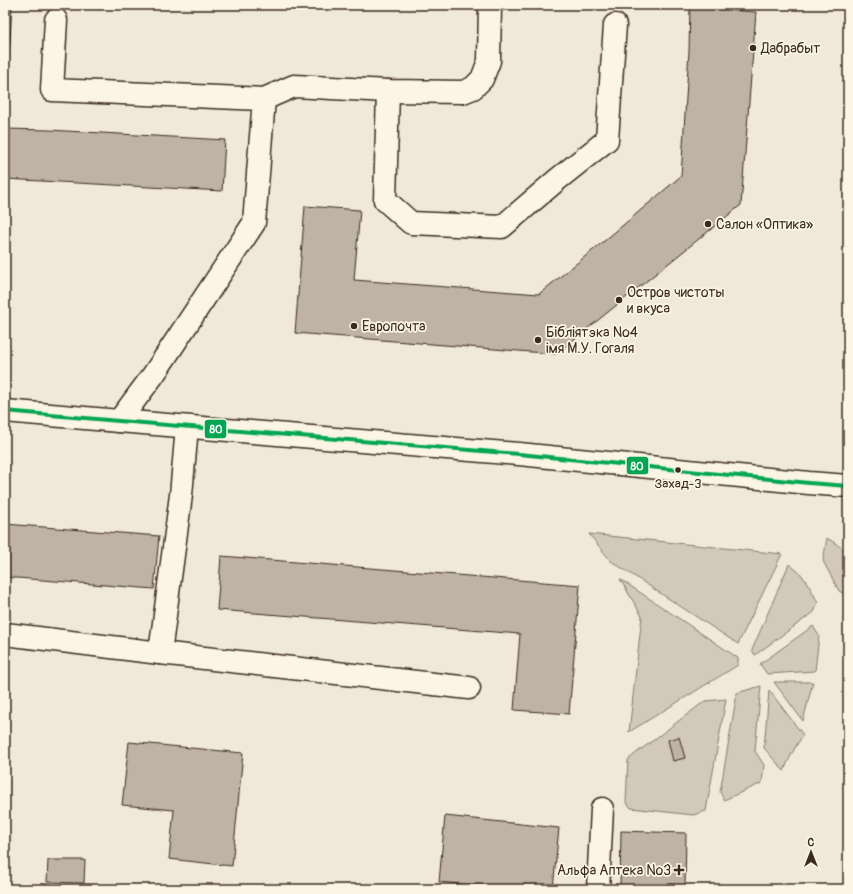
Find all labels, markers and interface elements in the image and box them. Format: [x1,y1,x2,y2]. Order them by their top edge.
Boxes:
place label: Дабрабыт [760,40,820,57]
marker: Дабрабыт [748,43,758,53]
place label: Салон «Оптика» [716,216,813,233]
marker: Салон «Оптика» [703,219,713,229]
place label: Остров чистоты и вкуса [627,284,724,317]
marker: Остров чистоты и вкуса [614,295,624,305]
place label: Европочта [362,318,426,335]
marker: Европочта [349,321,359,331]
place label: Бібліятэка №4 імя М.У. Гогаля [546,324,638,357]
marker: Бібліятэка №4 імя М.У. Гогаля [533,335,543,345]
line badge: 80 [204,419,227,439]
text: 80 [209,423,223,436]
line badge: 80 [626,456,649,475]
text: 80 [630,460,644,473]
marker: Захад-3 [673,465,683,475]
place label: Захад-3 [655,476,701,492]
north arrow [791,832,831,872]
text: С [808,836,815,849]
place label: Альфа Аптека №3 [557,862,671,879]
marker: Альфа Аптека №3 [674,865,684,875]

